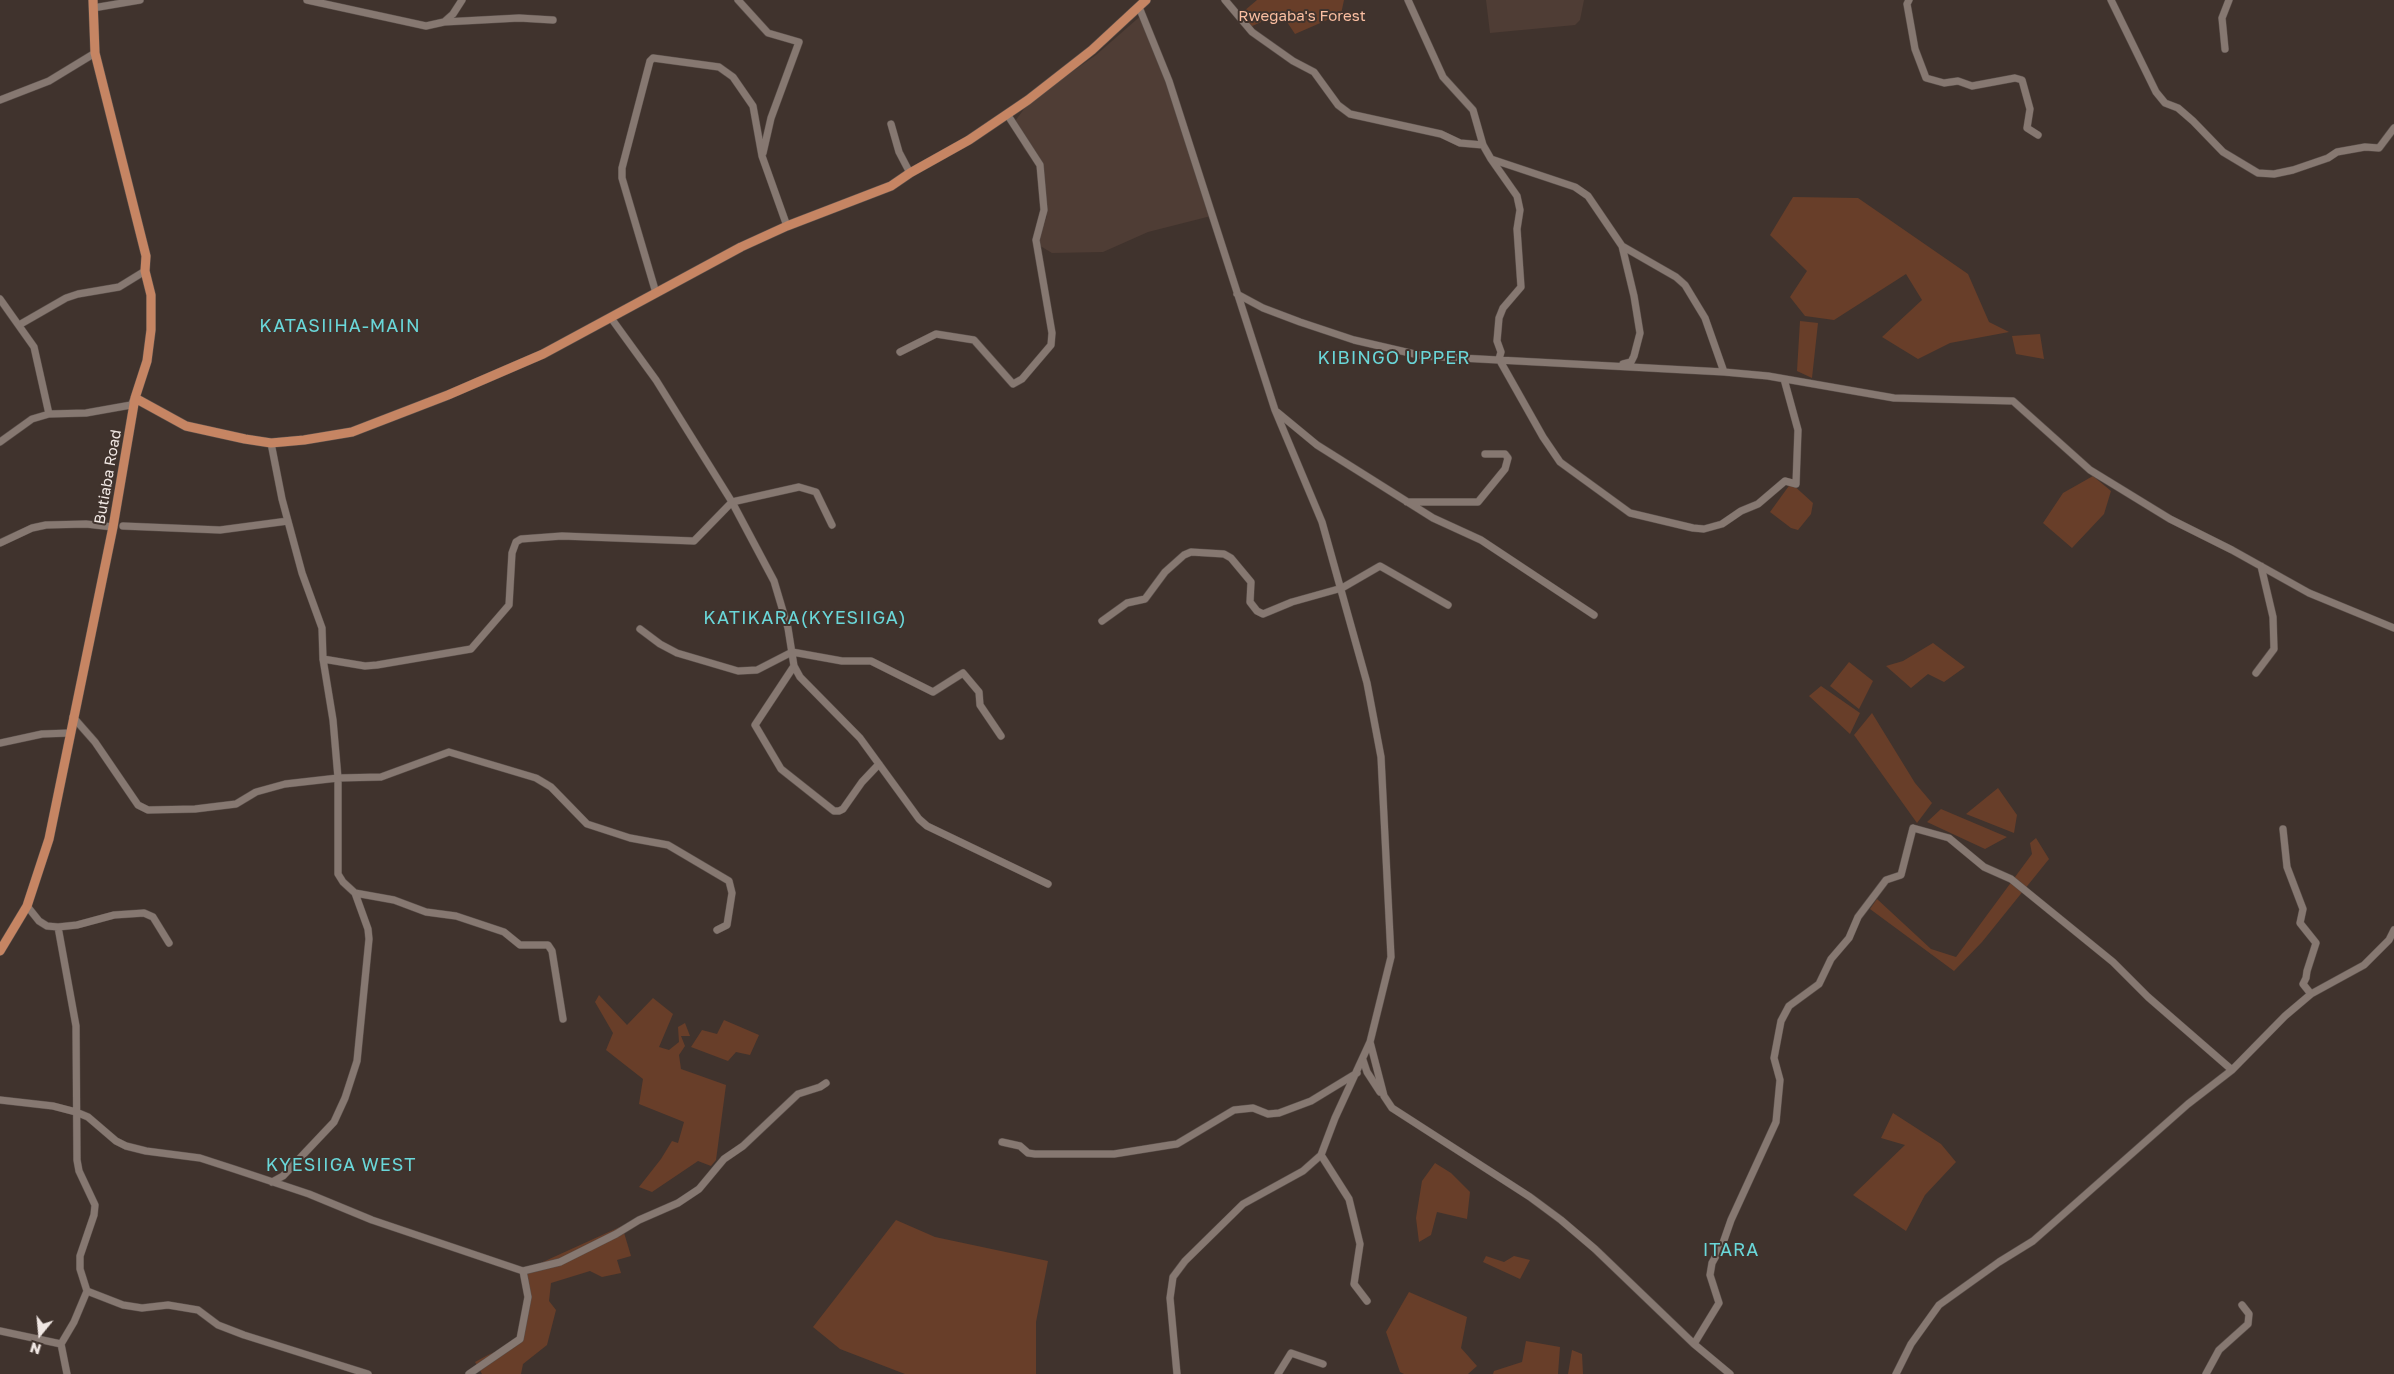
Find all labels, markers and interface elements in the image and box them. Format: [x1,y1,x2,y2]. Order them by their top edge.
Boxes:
park label: Rwegaba's Forest [1238,7,1366,25]
district label: KATASIIHA-MAIN [258,315,422,337]
district label: KIBINGO UPPER [1316,347,1472,369]
street label: Butiaba Road [91,428,125,526]
district label: KATIKARA(KYESIIGA) [701,607,909,629]
district label: KYESIIGA WEST [264,1154,418,1176]
district label: ITARA [1702,1239,1760,1261]
north arrow [15,1309,65,1359]
text: N [28,1339,43,1359]

